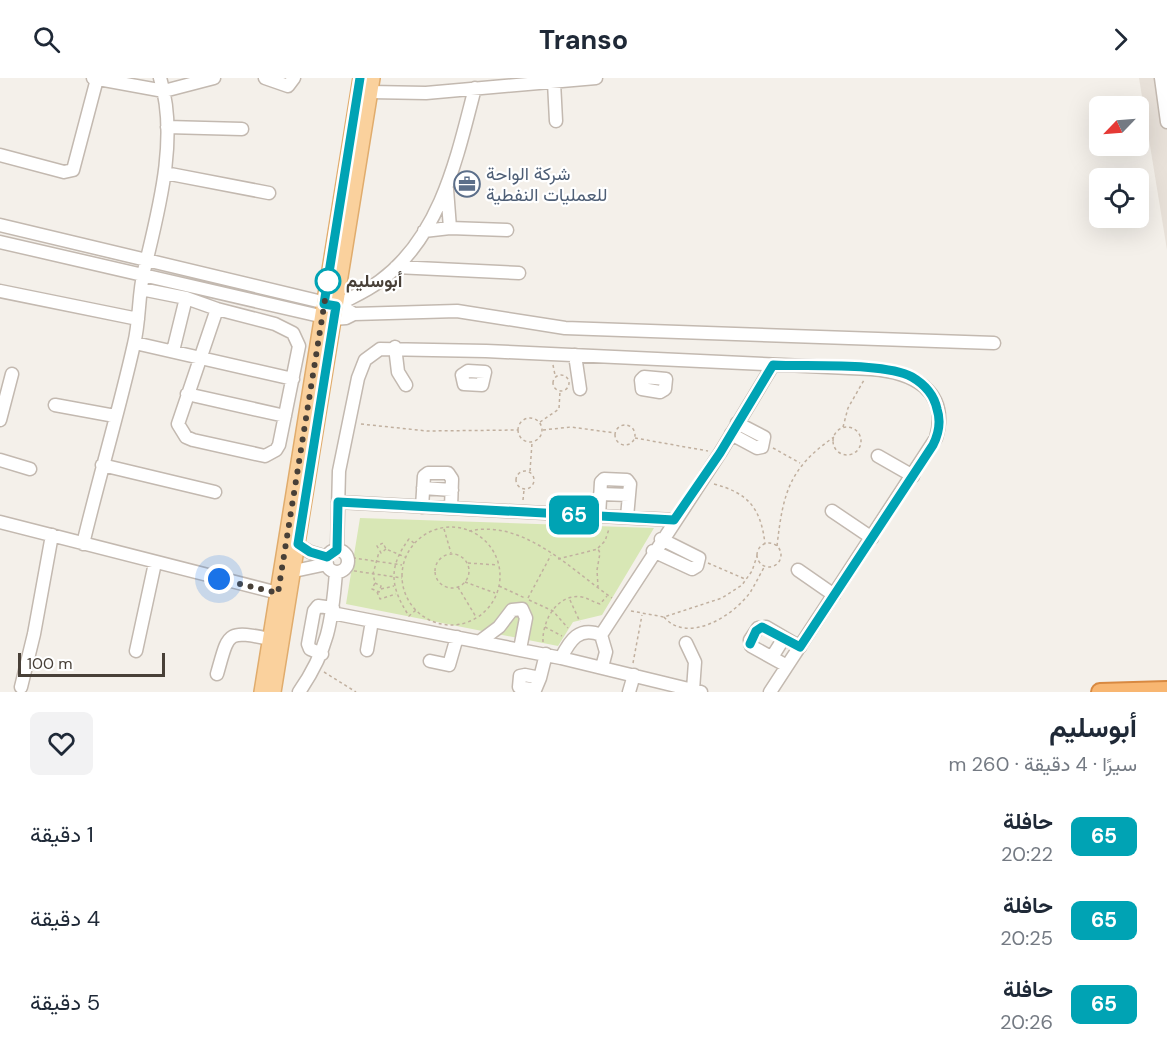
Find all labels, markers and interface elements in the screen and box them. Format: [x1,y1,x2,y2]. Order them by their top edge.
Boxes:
text: Transo [539,22,628,57]
icon: search [30,23,63,56]
icon: forward [1104,23,1137,56]
north arrow [1089,96,1149,156]
map controls [1089,96,1149,228]
place label: شركة الواحة للعمليات النفطية [486,162,607,207]
button: locate [1089,168,1149,228]
office icon: شركة الواحة للعمليات النفطية [452,169,482,199]
marker: أبوسليم [315,268,341,294]
place label: أبوسليم [346,269,403,293]
line badge: 65 [547,496,601,534]
text: 65 [561,501,587,529]
your location [204,564,234,594]
scale bar [18,650,165,678]
text: 100 m [27,653,72,674]
text: أبوسليم [1049,709,1137,746]
button: heart [30,712,93,775]
text: سيرًا · 4 دقيقة · 260 m [948,751,1137,777]
text: حافلة [1003,807,1053,836]
text: 1 دقيقة [30,820,94,849]
text: 65 [1091,822,1117,850]
text: 20:22 [1001,841,1053,867]
text: حافلة [1003,891,1053,920]
text: 4 دقيقة [30,904,100,933]
text: 65 [1091,906,1117,934]
text: 20:25 [1000,925,1053,951]
text: حافلة [1003,975,1053,1004]
text: 5 دقيقة [30,988,100,1017]
text: 65 [1091,990,1117,1018]
text: 20:26 [1000,1009,1053,1035]

